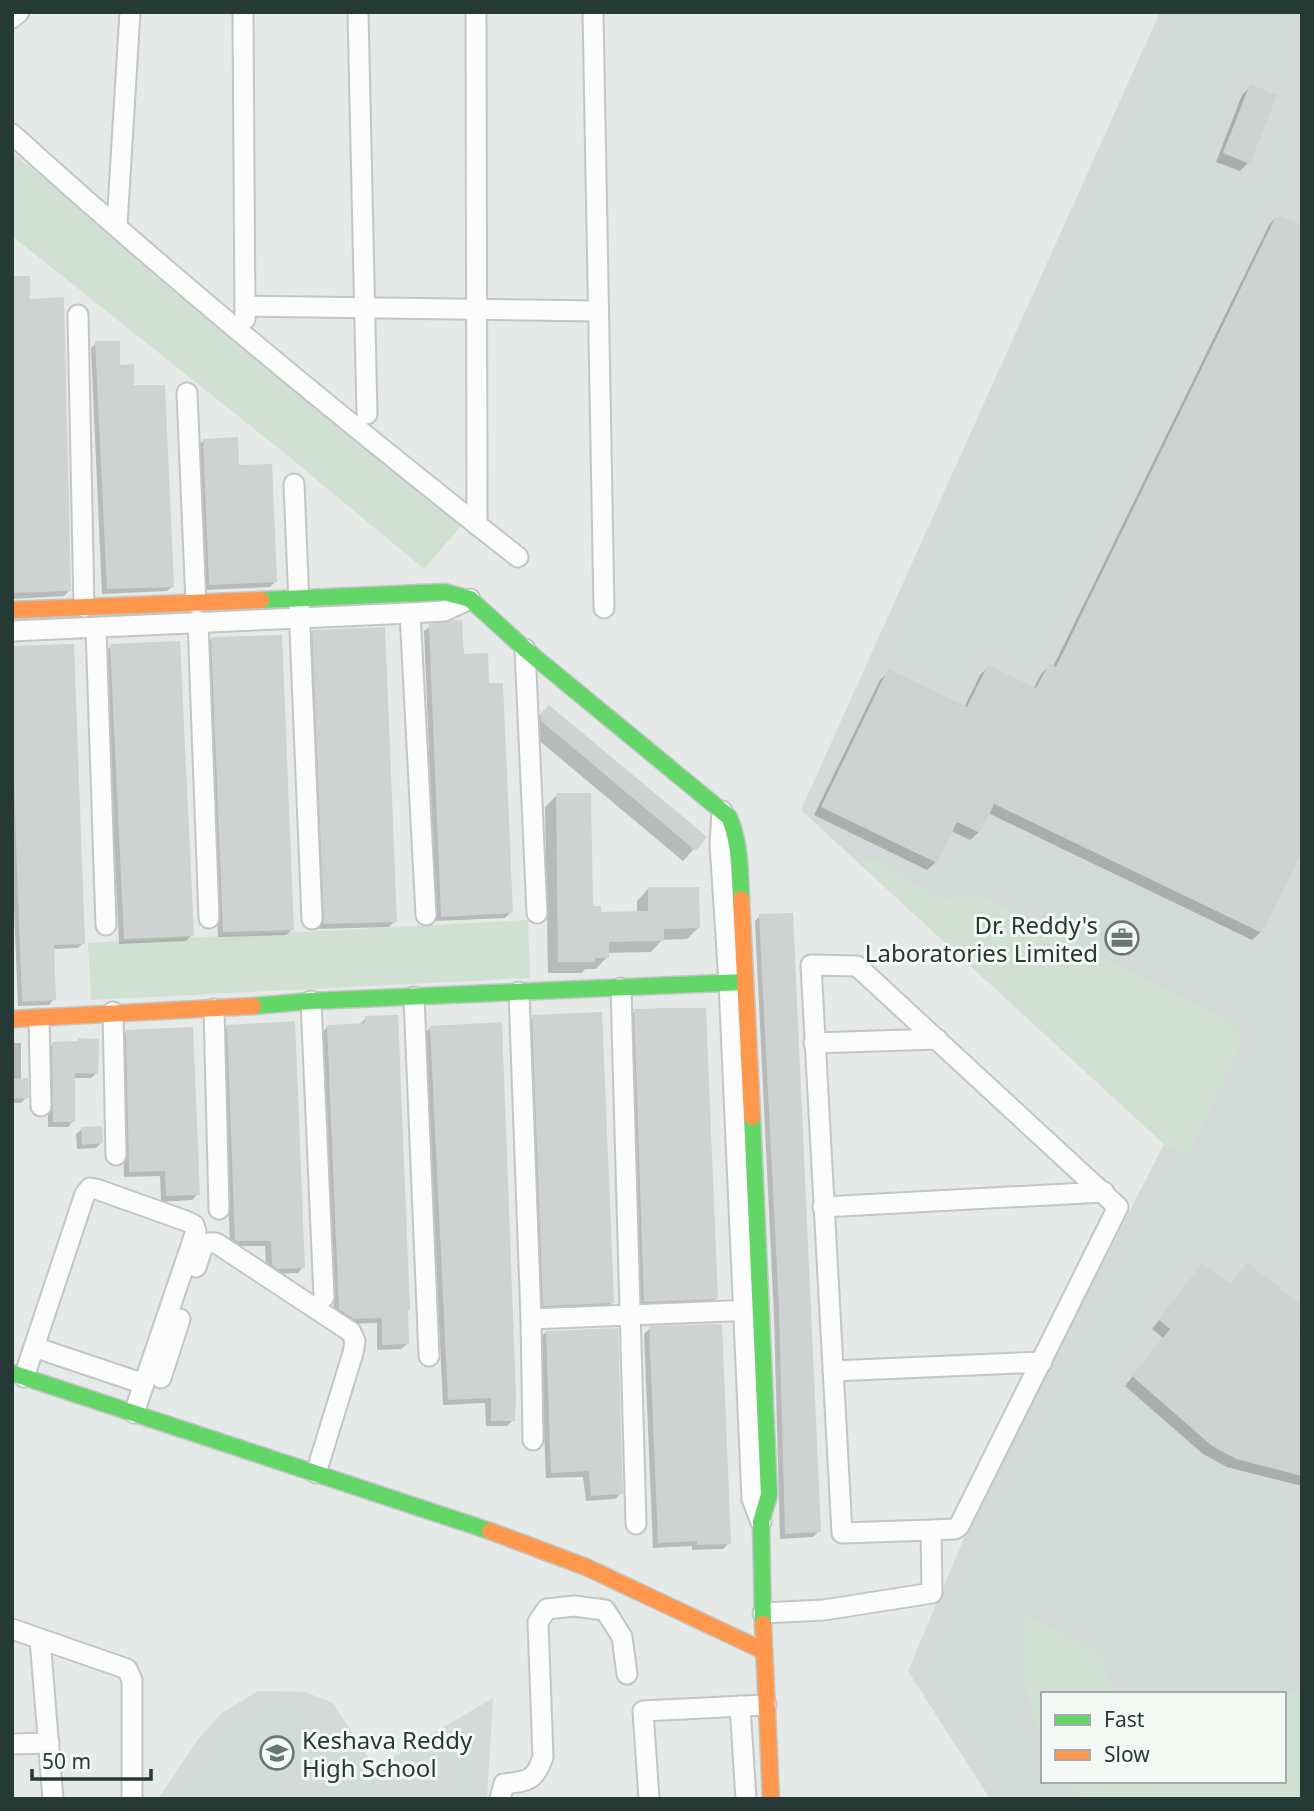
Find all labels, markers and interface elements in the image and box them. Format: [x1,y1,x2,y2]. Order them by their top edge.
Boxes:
place label: Dr. Reddy's Laboratories Limited [865,908,1098,969]
office icon: Dr. Reddy's Laboratories Limited [1103,919,1141,957]
legend [1041,1692,1286,1783]
text: Fast [1104,1705,1145,1733]
place label: Keshava Reddy High School [302,1723,473,1784]
school or university icon: Keshava Reddy High School [258,1734,296,1772]
scale bar [32,1738,150,1782]
text: Slow [1104,1740,1150,1768]
text: 50 m [42,1747,91,1775]

